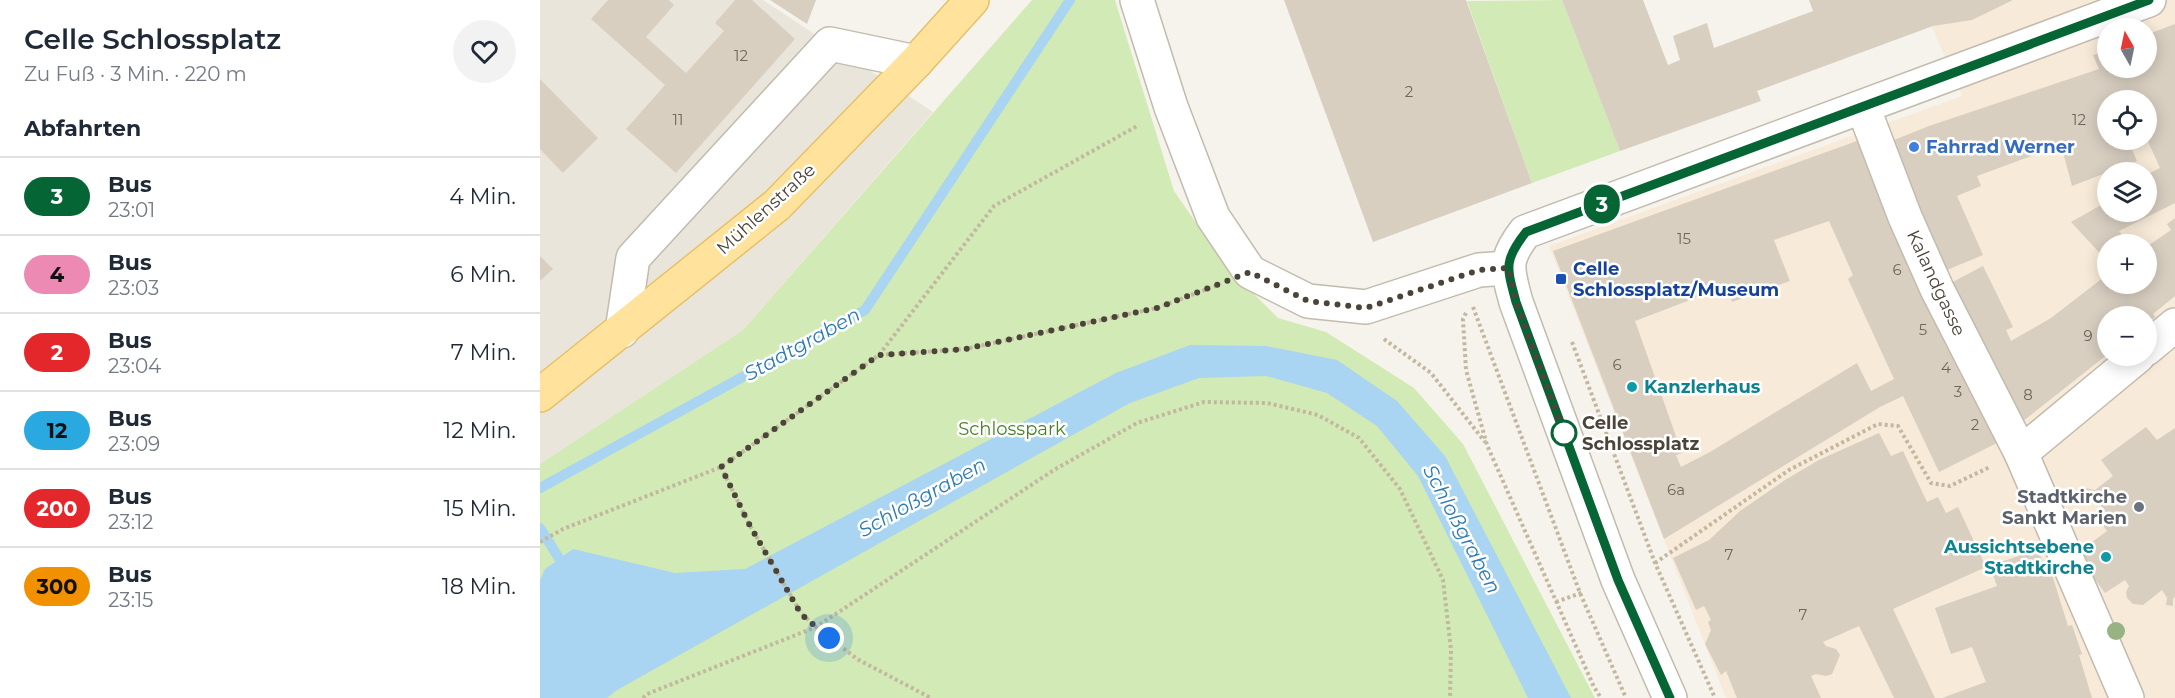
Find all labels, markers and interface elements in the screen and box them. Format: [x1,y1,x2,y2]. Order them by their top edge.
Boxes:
north arrow [2097,18,2157,78]
map controls [2097,18,2157,366]
button: heart [453,20,516,83]
text: Celle Schlossplatz [24,22,281,56]
house number: 12 [734,46,748,65]
text: Zu Fuß · 3 Min. · 220 m [24,62,247,86]
house number: 2 [1405,82,1413,101]
button: locate [2097,90,2157,150]
house number: 11 [673,110,683,129]
house number: 12 [2072,110,2086,129]
text: Abfahrten [24,115,141,142]
place label: Fahrrad Werner [1926,136,2075,158]
marker: Fahrrad Werner [1907,140,1921,154]
street label: Mühlenstraße [712,159,820,259]
button: layers [2097,162,2157,222]
text: Bus [108,171,152,198]
text: 4 Min. [449,183,516,210]
text: 3 [51,184,63,209]
line badge: 3 [1582,184,1622,224]
text: 3 [1596,192,1608,217]
text: 23:01 [108,198,155,222]
street label: Kalandgasse [1902,227,1970,340]
house number: 15 [1677,229,1691,248]
button: + [2097,234,2157,294]
text: Bus [108,249,152,276]
place label: Celle Schlossplatz/Museum [1573,258,1779,301]
house number: 6 [1892,260,1902,279]
text: 6 Min. [450,261,516,288]
text: 4 [50,262,64,287]
marker: Celle Schlossplatz/Museum [1554,272,1568,286]
text: 23:03 [108,276,159,300]
water label: Stadtgraben [740,302,864,386]
button: − [2097,306,2157,366]
house number: 5 [1919,320,1927,339]
house number: 9 [2083,326,2093,345]
text: Bus [108,327,152,354]
text: 7 Min. [451,339,516,366]
text: 2 [51,340,63,365]
text: 23:04 [108,354,161,378]
house number: 6 [1612,355,1622,374]
house number: 4 [1941,358,1951,377]
place label: Kanzlerhaus [1644,376,1761,398]
marker: Kanzlerhaus [1625,380,1639,394]
house number: 3 [1954,382,1962,401]
house number: 8 [2023,385,2033,404]
text: Bus [108,405,152,432]
place label: Celle Schlossplatz [1582,412,1700,455]
house number: 2 [1971,415,1979,434]
text: 12 Min. [443,417,516,444]
text: 12 [47,418,67,443]
park label: Schlosspark [958,418,1066,440]
marker: Celle Schlossplatz [1551,420,1577,446]
text: 23:09 [108,432,160,456]
water label: Schloßgraben [854,452,990,542]
water label: Schloßgraben [1418,461,1506,597]
house number: 6a [1667,480,1685,499]
text: Bus [108,483,152,510]
place label: Stadtkirche Sankt Marien [2002,486,2127,529]
text: 15 Min. [443,495,516,522]
text: 200 [37,496,77,521]
marker: Stadtkirche Sankt Marien [2132,500,2146,514]
text: 23:12 [108,510,153,534]
place label: Aussichtsebene Stadtkirche [1943,536,2094,579]
house number: 7 [1725,545,1734,564]
marker: Aussichtsebene Stadtkirche [2099,550,2113,564]
text: Bus [108,561,152,588]
text: 18 Min. [442,573,516,600]
text: 300 [37,574,77,599]
text: 23:15 [108,588,153,612]
house number: 7 [1799,605,1808,624]
your location [814,623,844,653]

